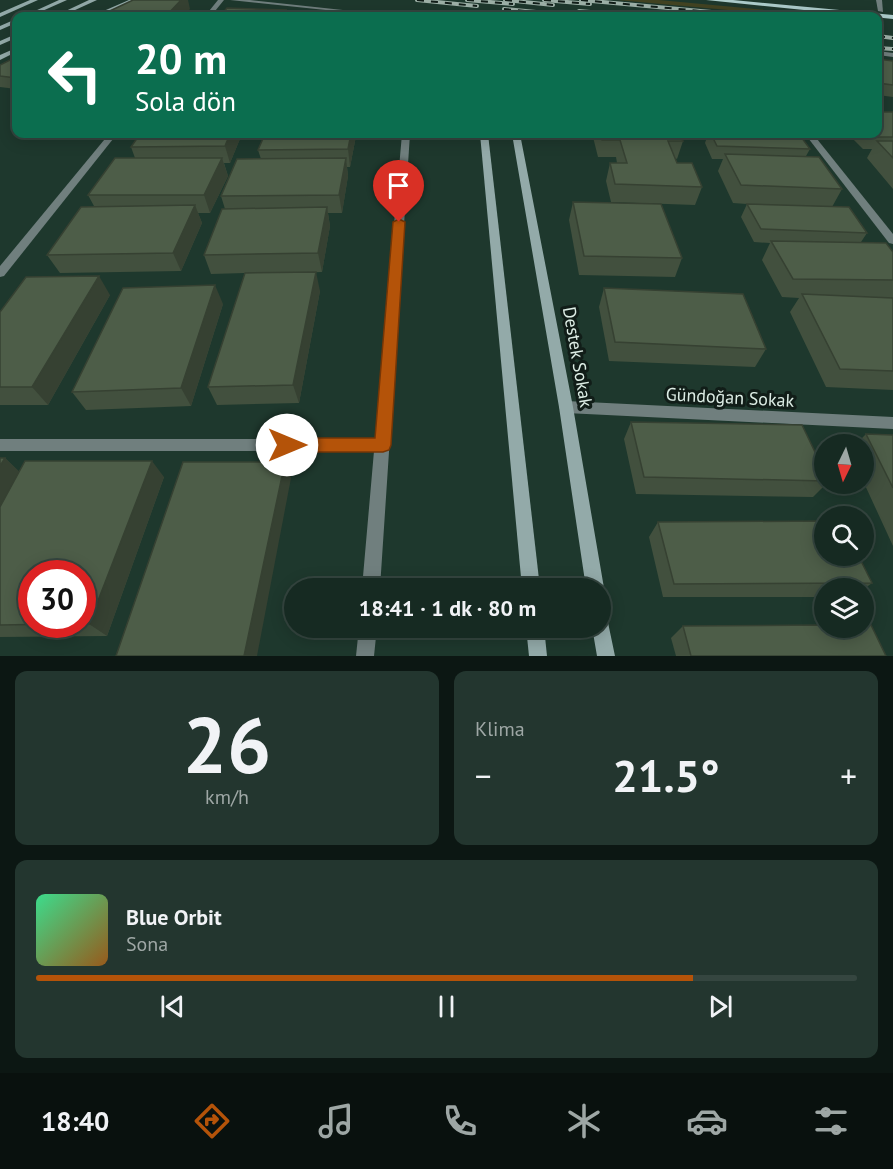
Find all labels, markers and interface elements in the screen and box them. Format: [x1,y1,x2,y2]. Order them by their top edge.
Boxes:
text: 20 m [135,31,227,86]
icon: left [36,36,114,114]
text: Sola dön [135,84,236,118]
pin [373,160,424,222]
icon: arrive [382,169,415,202]
street label: Destek Sokak [558,305,598,409]
street label: Gündoğan Sokak [665,382,795,412]
position arrow [255,413,319,477]
north arrow [814,434,874,494]
map controls [814,434,874,638]
button: search [814,506,874,566]
speed limit sign: 30 [18,560,96,638]
button: layers [814,578,874,638]
text: 18:41 · 1 dk · 80 m [359,594,536,622]
text: 26 [183,694,271,795]
text: Klima [475,716,525,742]
text: 21.5° [612,746,720,804]
text: − [475,754,492,797]
text: + [840,754,857,797]
text: km/h [205,784,249,810]
text: Blue Orbit [126,903,222,931]
text: Sona [126,931,168,957]
icon: previous [156,990,189,1023]
icon: pause [430,990,463,1023]
icon: next [704,990,737,1023]
icon: directions [191,1100,233,1142]
icon: music [315,1100,357,1142]
icon: phone [439,1100,481,1142]
icon: climate [563,1100,605,1142]
icon: car [686,1100,728,1142]
icon: filters [810,1100,852,1142]
text: 18:40 [41,1104,109,1138]

